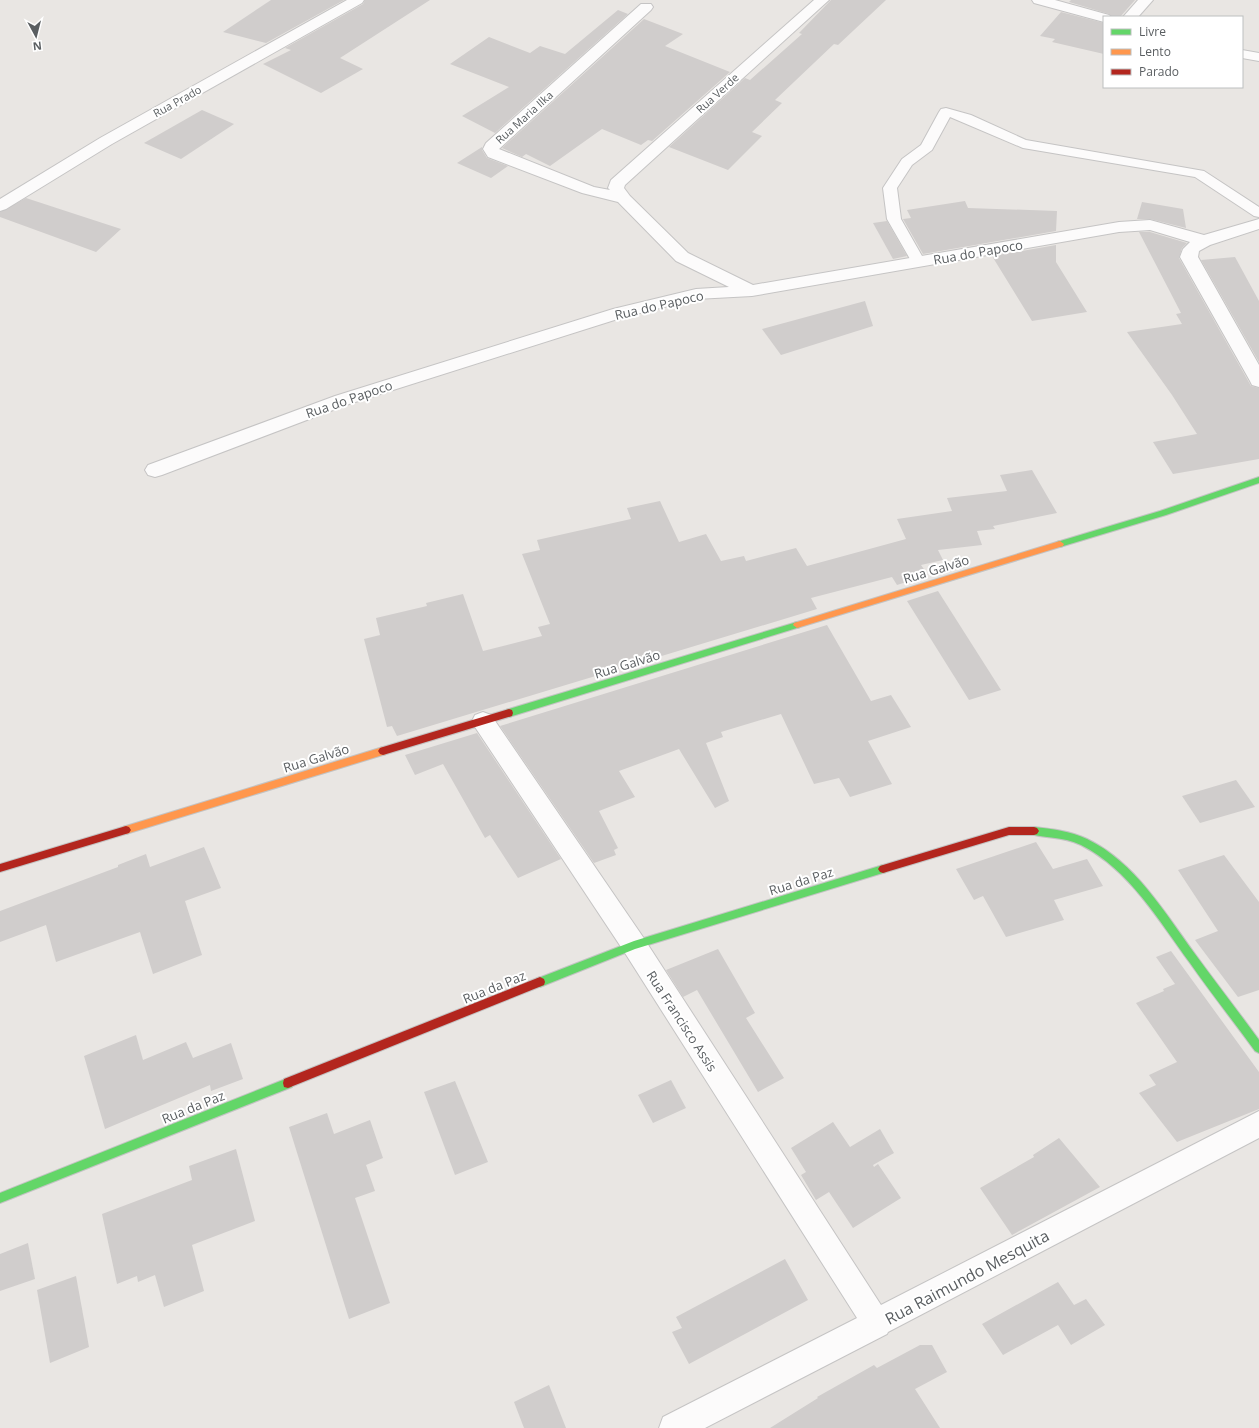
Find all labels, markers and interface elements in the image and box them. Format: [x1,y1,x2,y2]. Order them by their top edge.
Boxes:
north arrow [16,16,56,56]
legend [1103,16,1243,88]
text: Livre [1139,23,1166,40]
text: N [32,38,43,54]
text: Lento [1139,43,1171,60]
text: Parado [1139,63,1179,80]
street label: Rua Verde [692,70,742,116]
street label: Rua Prado [150,81,204,120]
street label: Rua Maria Ilka [492,87,556,147]
street label: Rua do Papoco [932,235,1024,269]
street label: Rua do Papoco [613,286,705,324]
street label: Rua do Papoco [303,376,395,422]
street label: Rua Galvão [901,550,971,588]
street label: Rua Galvão [592,645,662,683]
street label: Rua Galvão [281,739,351,777]
street label: Rua da Paz [767,863,835,899]
street label: Rua da Paz [460,966,528,1008]
street label: Rua Francisco Assis [643,967,721,1075]
street label: Rua da Paz [159,1086,227,1128]
street label: Rua Raimundo Mesquita [881,1224,1053,1330]

